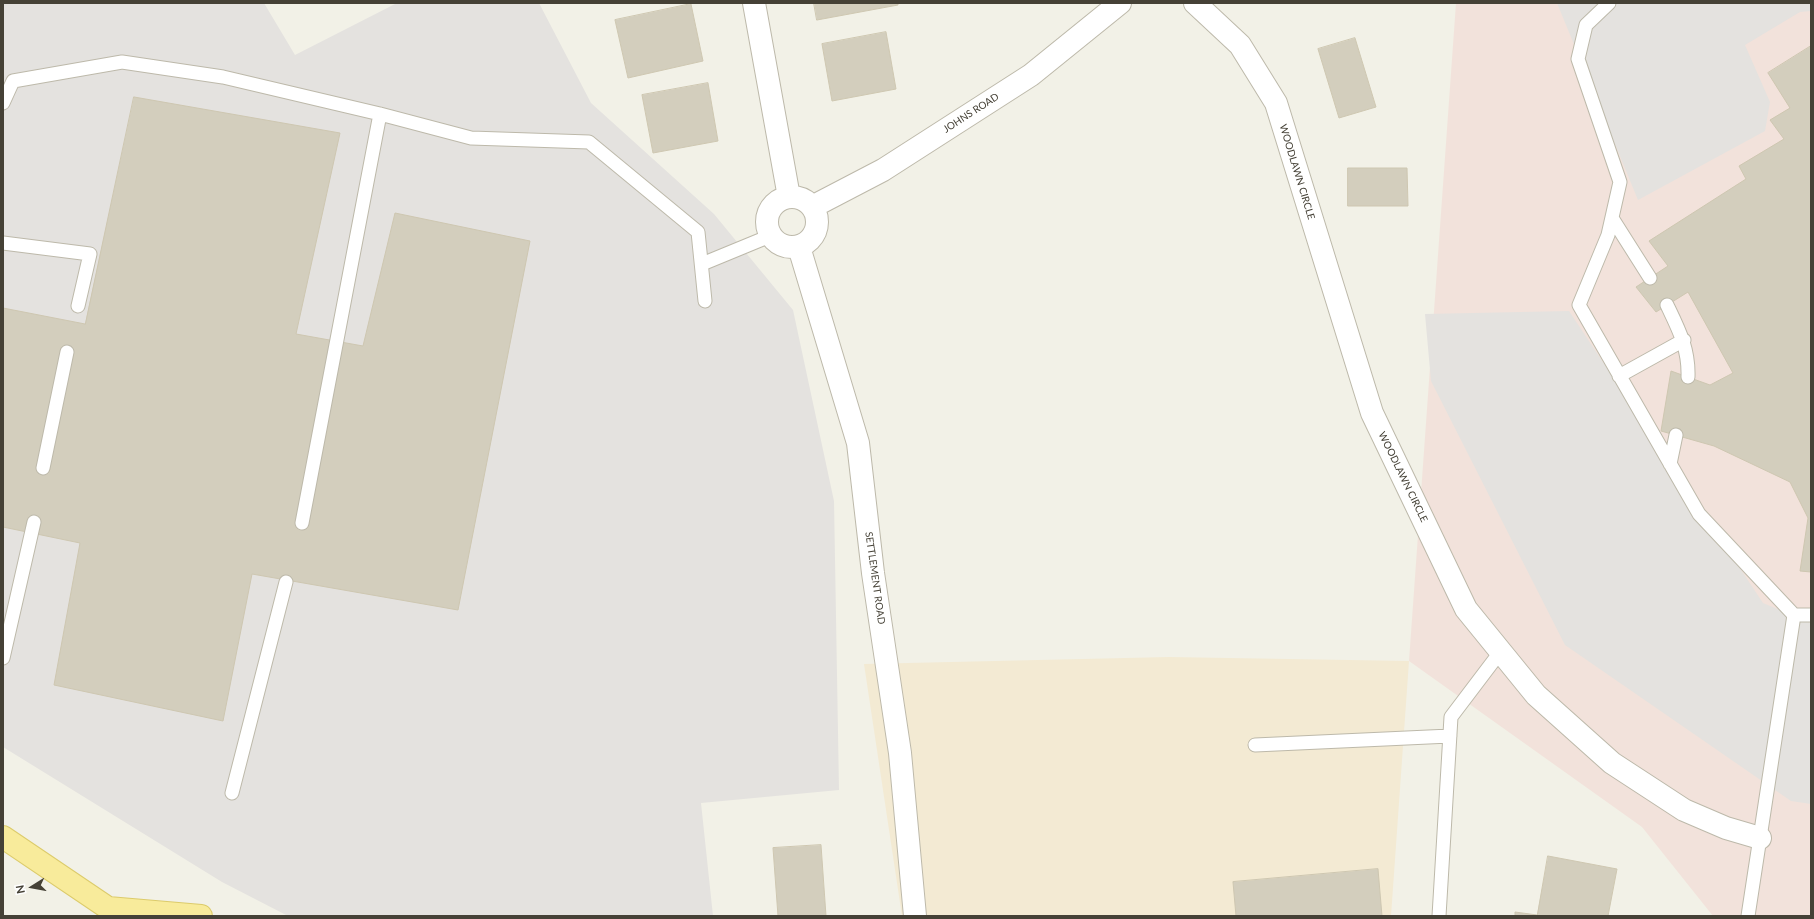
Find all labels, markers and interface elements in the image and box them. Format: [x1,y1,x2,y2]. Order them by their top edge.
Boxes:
street label: JOHNS ROAD [941,91,1001,135]
street label: WOODLAWN CIRCLE [1277,123,1317,221]
street label: WOODLAWN CIRCLE [1376,430,1430,524]
street label: SETTLEMENT ROAD [863,531,887,625]
north arrow [12,867,52,907]
text: N [13,884,27,895]

